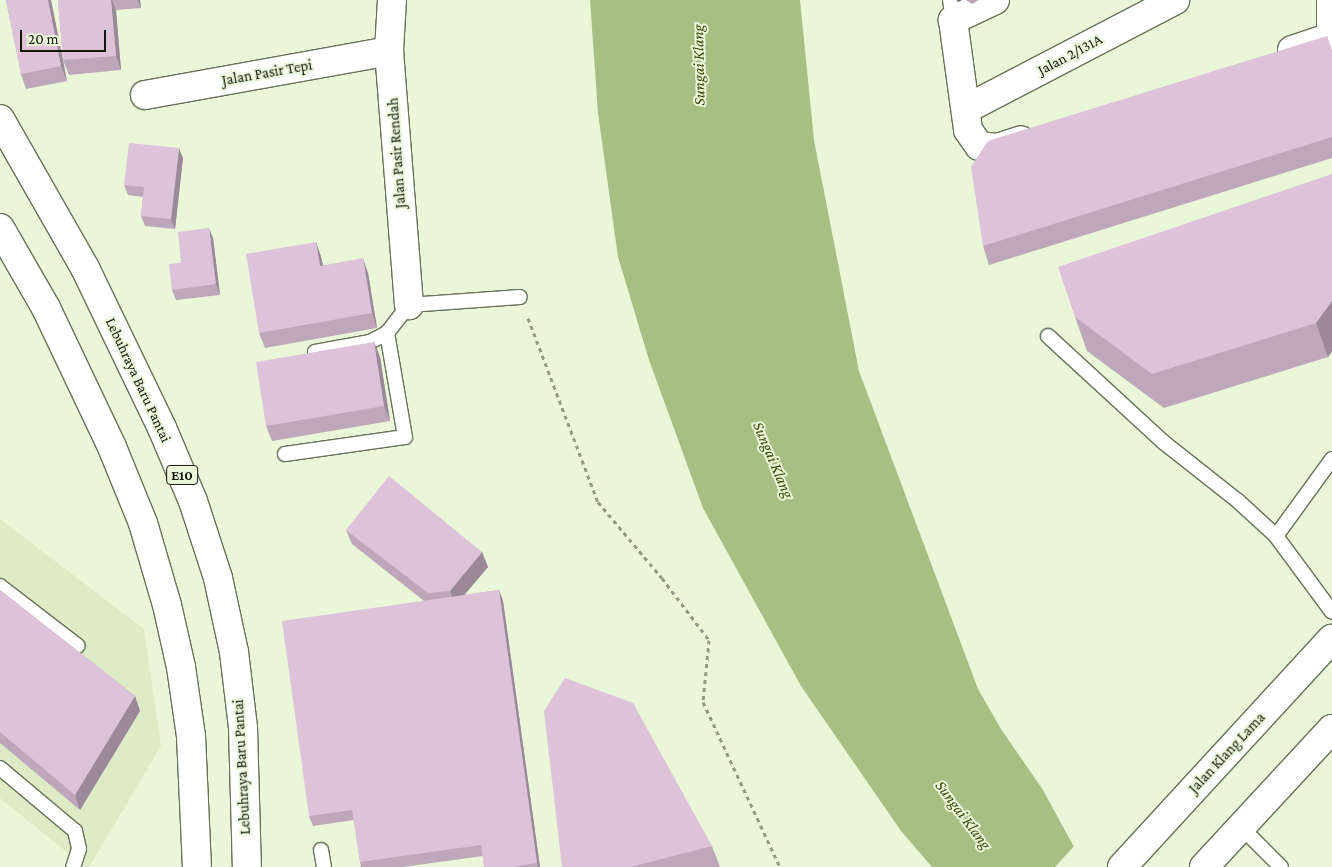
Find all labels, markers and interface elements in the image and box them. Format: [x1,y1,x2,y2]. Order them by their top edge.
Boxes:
scale bar [22,20,109,52]
water label: Sungai Klang [689,24,709,106]
street label: Jalan 2/131A [1035,30,1105,80]
text: 20 m [28,31,59,47]
street label: Jalan Pasir Tepi [220,56,314,90]
street label: Jalan Pasir Rendah [384,97,410,209]
street label: Lebuhraya Baru Pantai [101,315,175,445]
water label: Sungai Klang [748,419,798,501]
road number: E10 [166,464,198,486]
street label: Lebuhraya Baru Pantai [229,699,255,835]
street label: Jalan Klang Lama [1185,709,1269,797]
water label: Sungai Klang [931,777,995,853]

